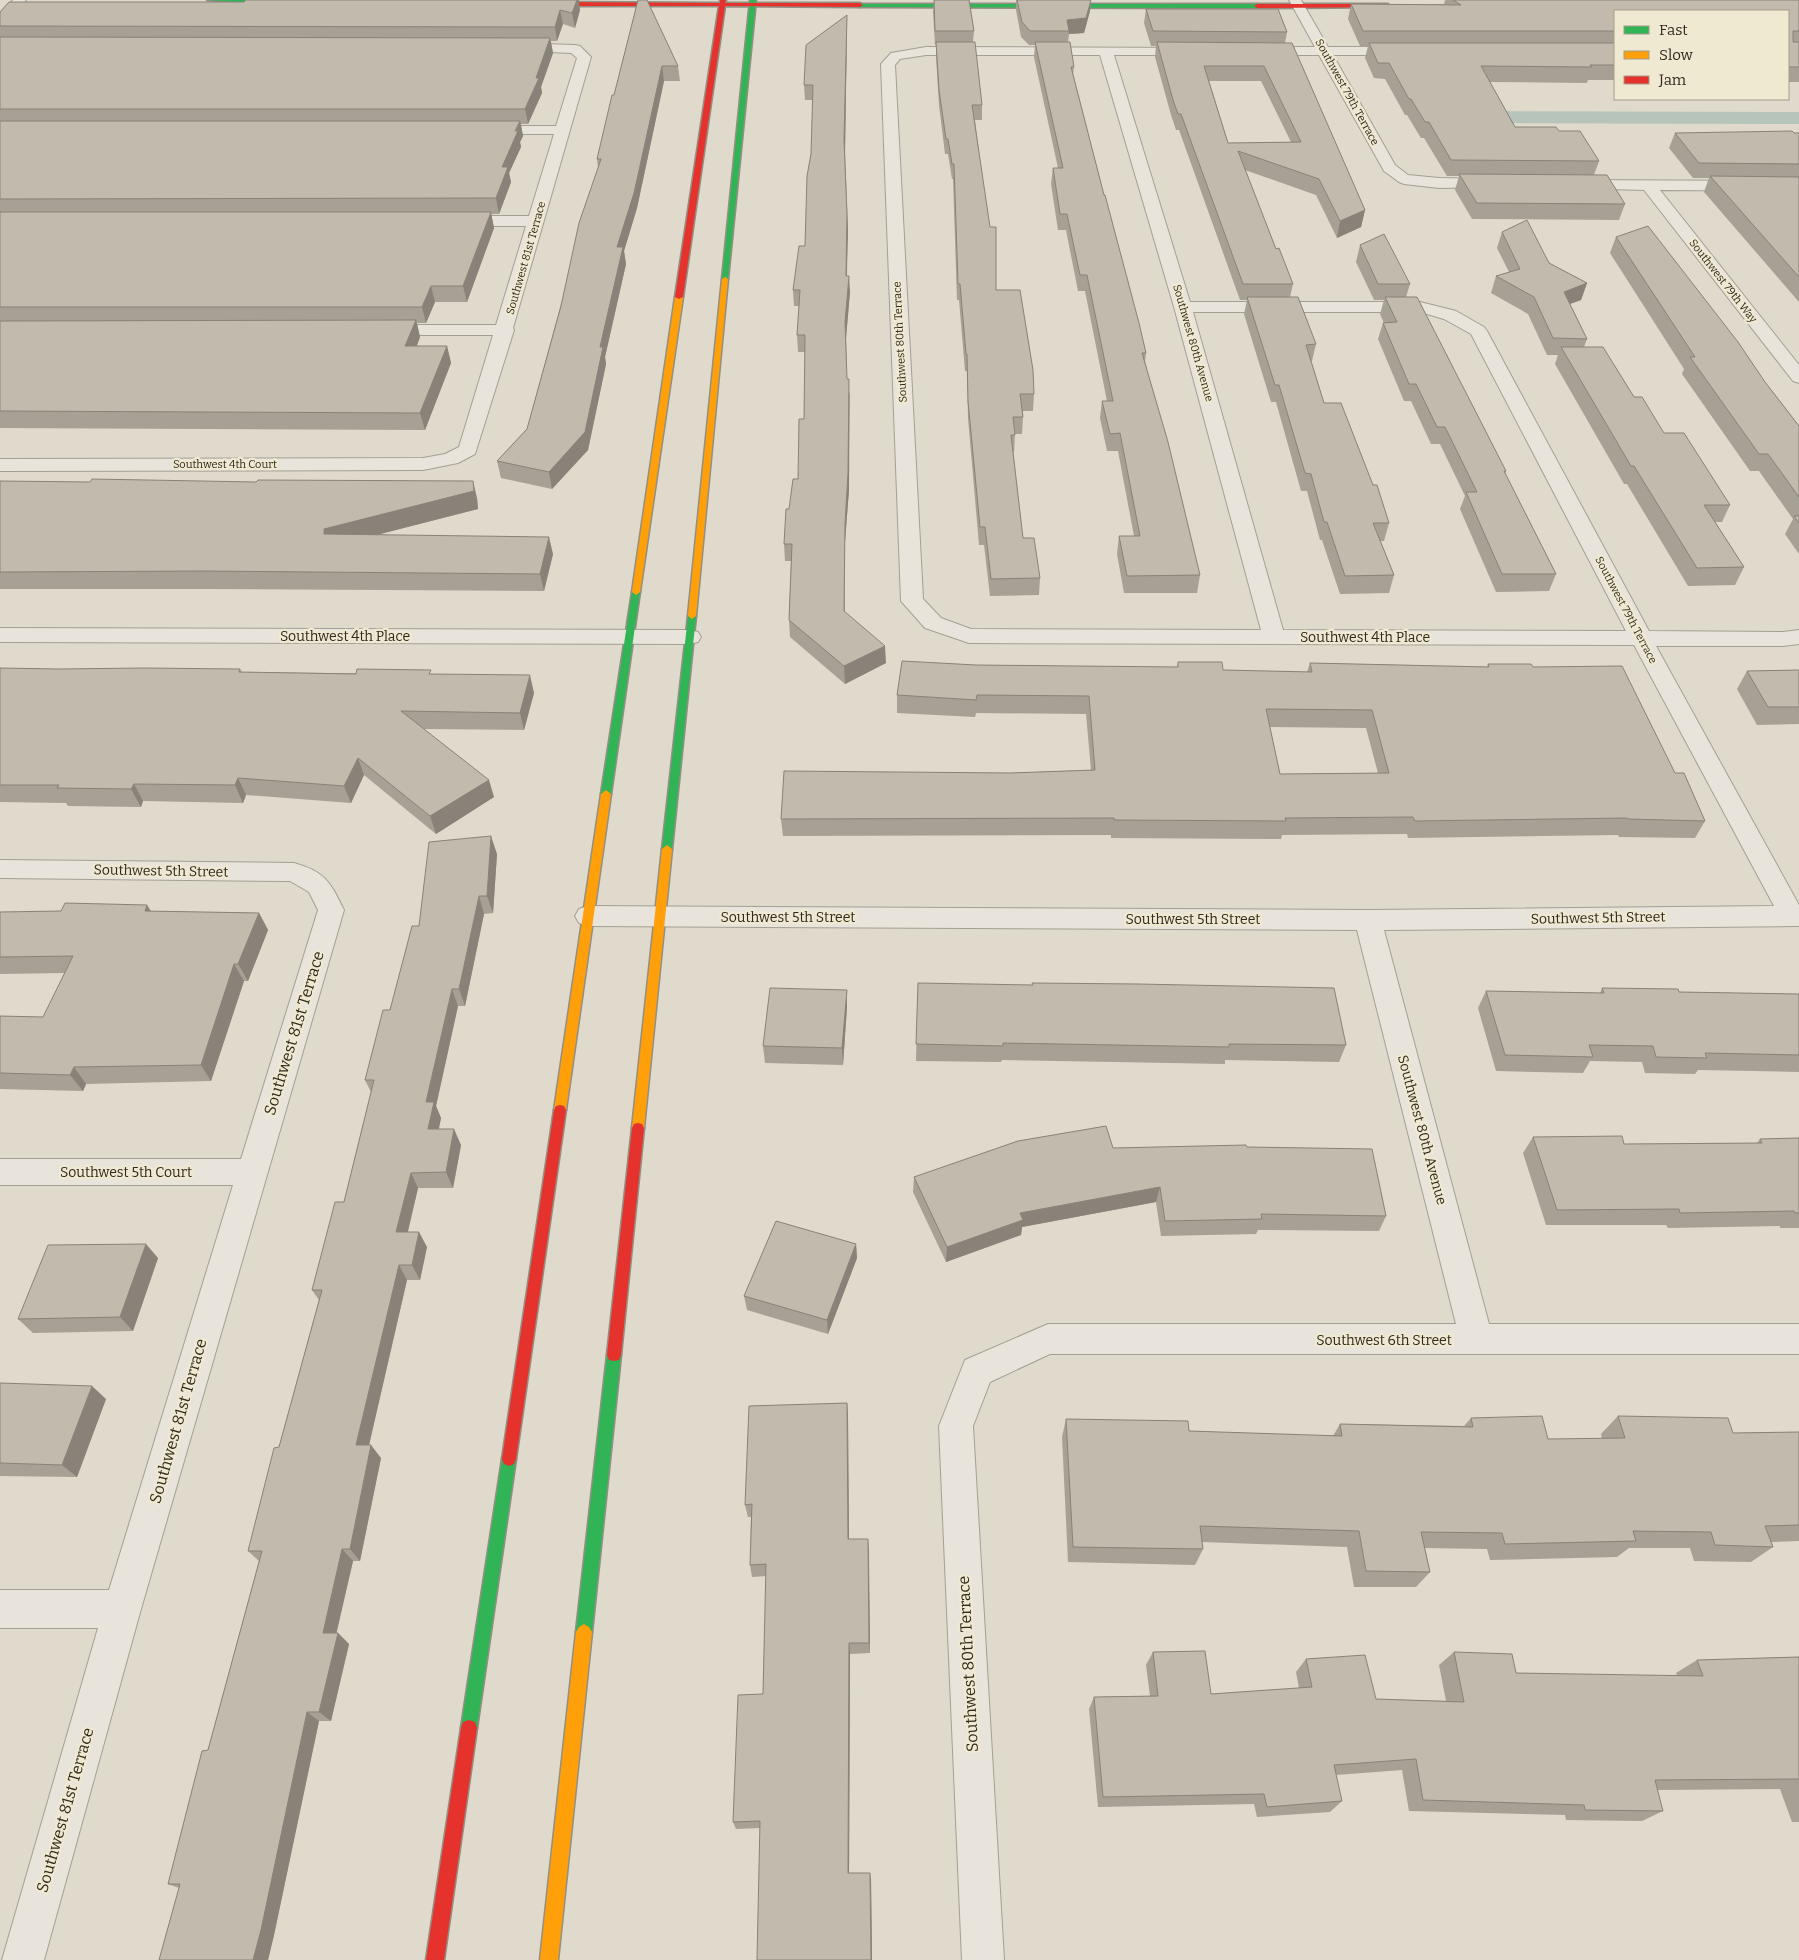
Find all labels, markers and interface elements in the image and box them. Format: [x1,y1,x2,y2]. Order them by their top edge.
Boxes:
legend [1614,10,1789,100]
text: Fast [1659,21,1688,39]
street label: Southwest 79th Terrace [1312,37,1382,147]
text: Slow [1659,46,1694,64]
text: Jam [1658,71,1687,89]
street label: Southwest 81st Terrace [504,200,548,316]
street label: Southwest 79th Way [1686,237,1760,326]
street label: Southwest 80th Terrace [890,281,910,403]
street label: Southwest 80th Avenue [1170,283,1216,403]
street label: Southwest 4th Court [173,458,277,471]
street label: Southwest 79th Terrace [1592,554,1660,666]
street label: Southwest 4th Place [280,628,410,645]
street label: Southwest 4th Place [1300,629,1430,646]
street label: Southwest 5th Street [93,861,229,881]
street label: Southwest 5th Street [1530,908,1666,928]
street label: Southwest 5th Street [721,909,855,926]
street label: Southwest 5th Street [1126,911,1260,928]
street label: Southwest 81st Terrace [260,949,328,1117]
street label: Southwest 80th Avenue [1394,1053,1450,1207]
street label: Southwest 5th Court [60,1164,192,1181]
street label: Southwest 6th Street [1316,1332,1452,1349]
street label: Southwest 81st Terrace [145,1336,211,1506]
street label: Southwest 80th Terrace [954,1575,982,1753]
street label: Southwest 81st Terrace [32,1725,98,1895]

